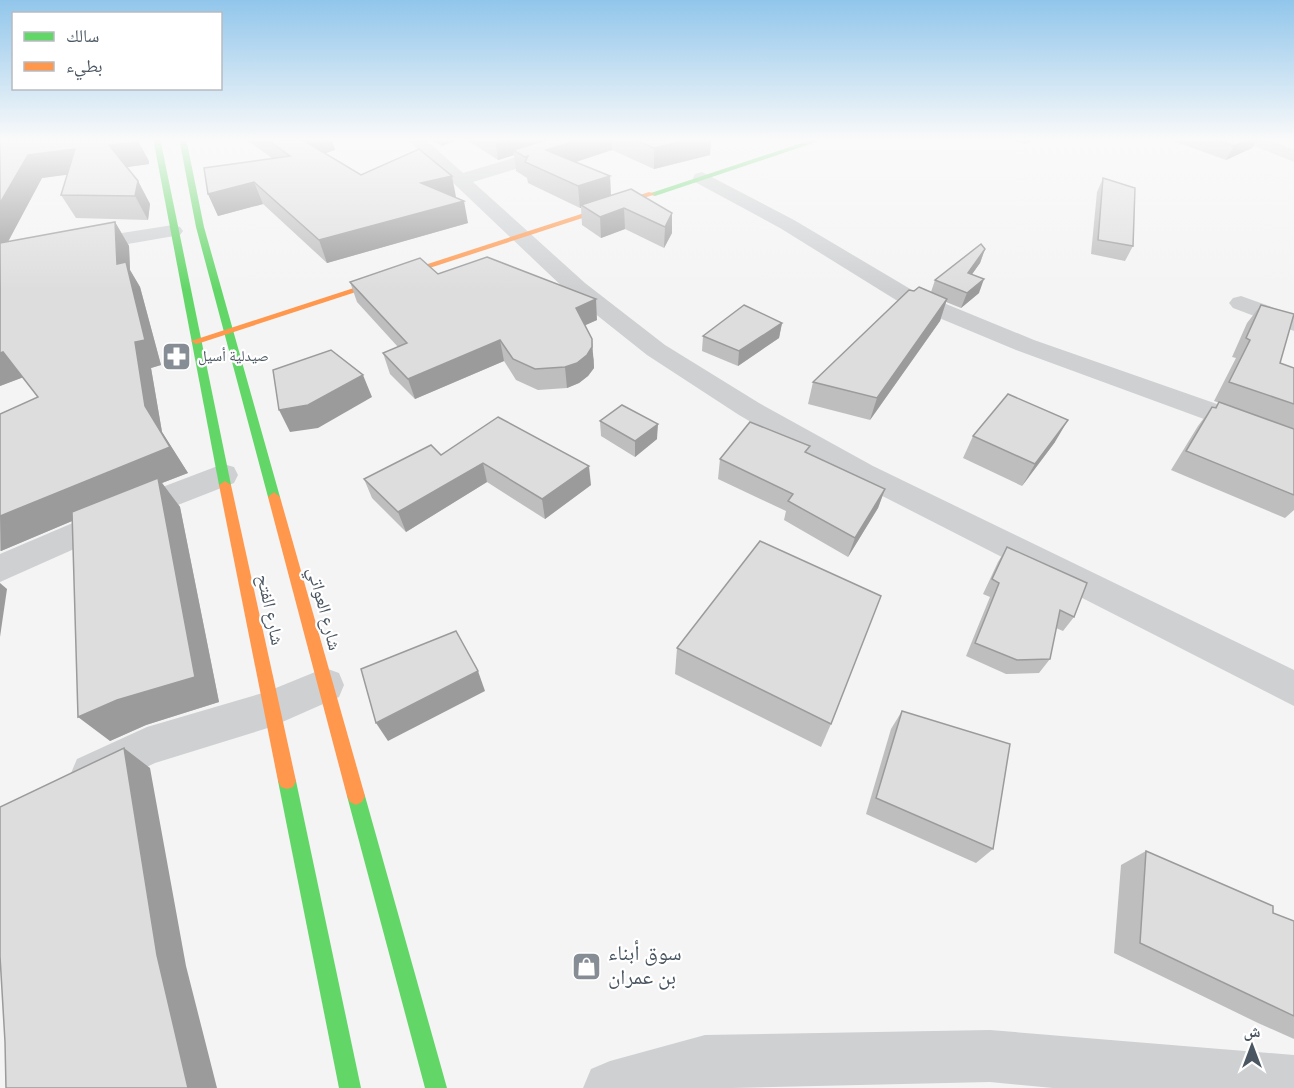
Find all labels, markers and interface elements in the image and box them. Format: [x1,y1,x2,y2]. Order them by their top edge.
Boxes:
legend [12,12,222,90]
text: سالك [66,26,99,49]
text: بطيء [66,56,103,81]
pharmacy icon: صيدلية أسيل [161,341,193,373]
place label: صيدلية أسيل [198,347,269,367]
street label: شارع العواتي [299,565,345,654]
street label: شارع الفتح [250,572,288,648]
place label: سوق أبناء بن عمران [608,940,682,992]
shop icon: سوق أبناء بن عمران [571,950,603,982]
north arrow [1222,1016,1282,1076]
text: ش [1244,1023,1261,1043]

